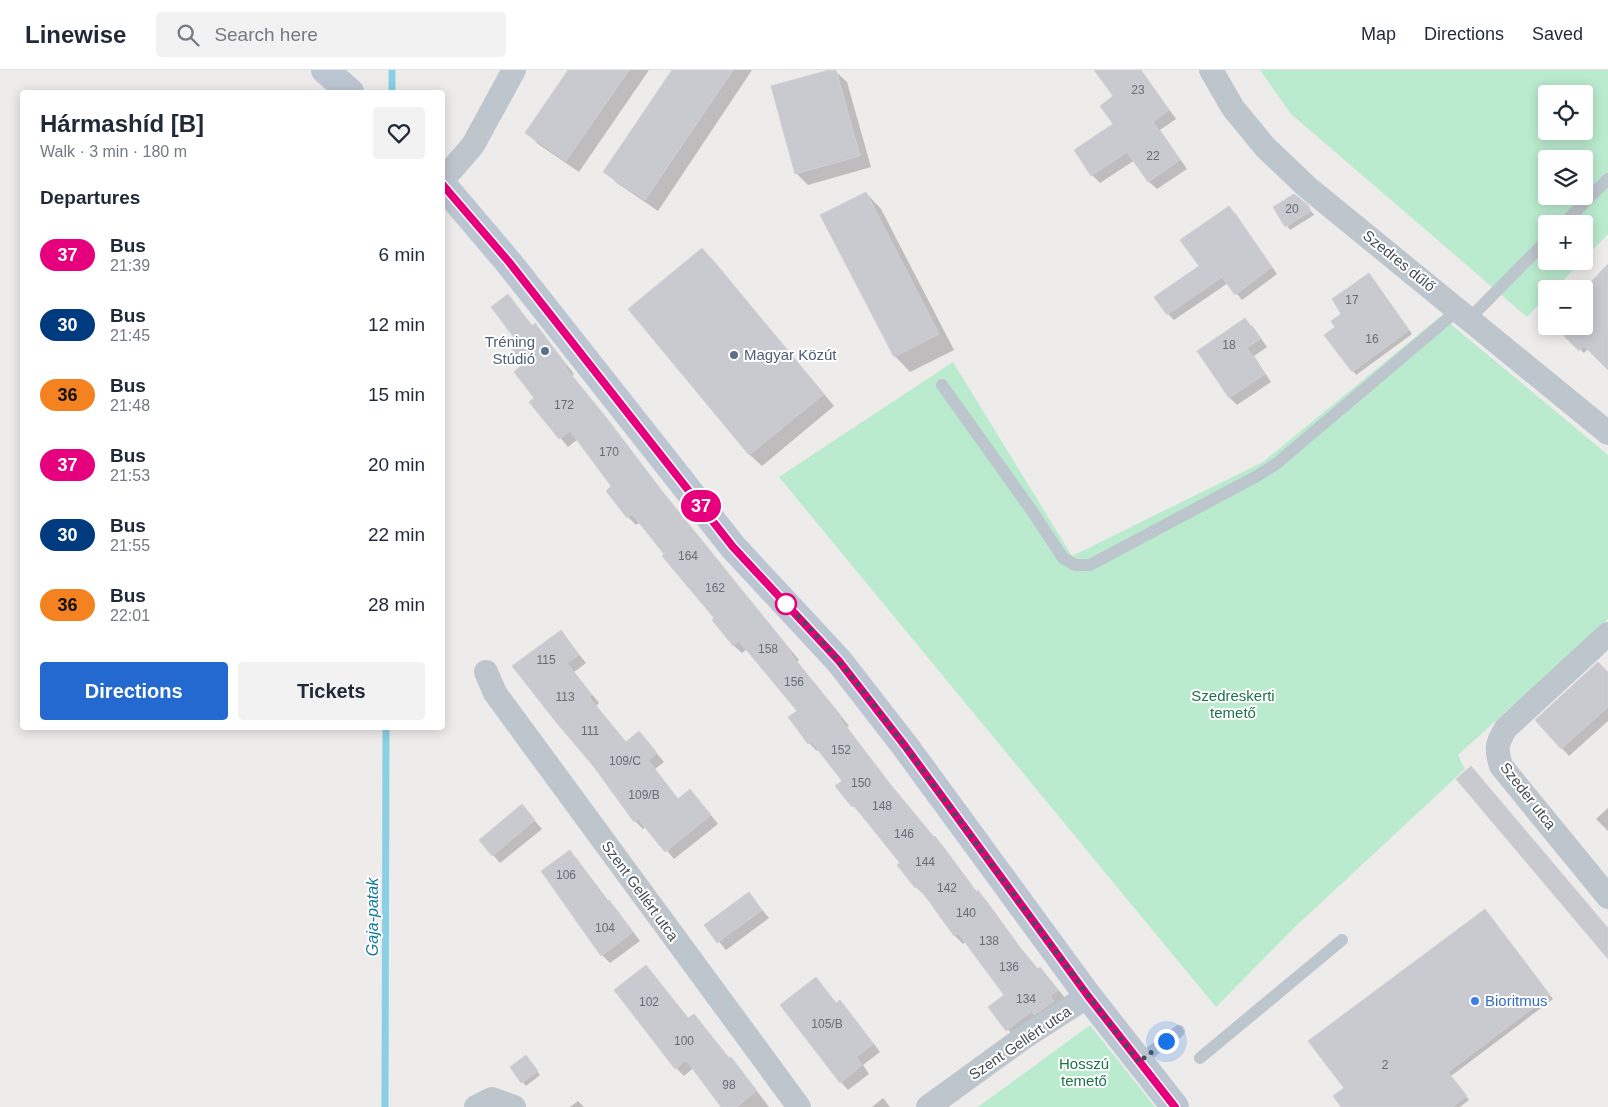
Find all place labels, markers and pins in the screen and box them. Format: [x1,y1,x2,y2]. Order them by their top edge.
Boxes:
place label: Tréning Stúdió [485,333,535,367]
marker: Tréning Stúdió [539,345,551,357]
place label: Magyar Közút [744,346,837,363]
marker: Magyar Közút [728,349,740,361]
unlabelled marker [775,593,797,615]
place label: Bioritmus [1485,992,1548,1009]
marker: Bioritmus [1469,995,1481,1007]

